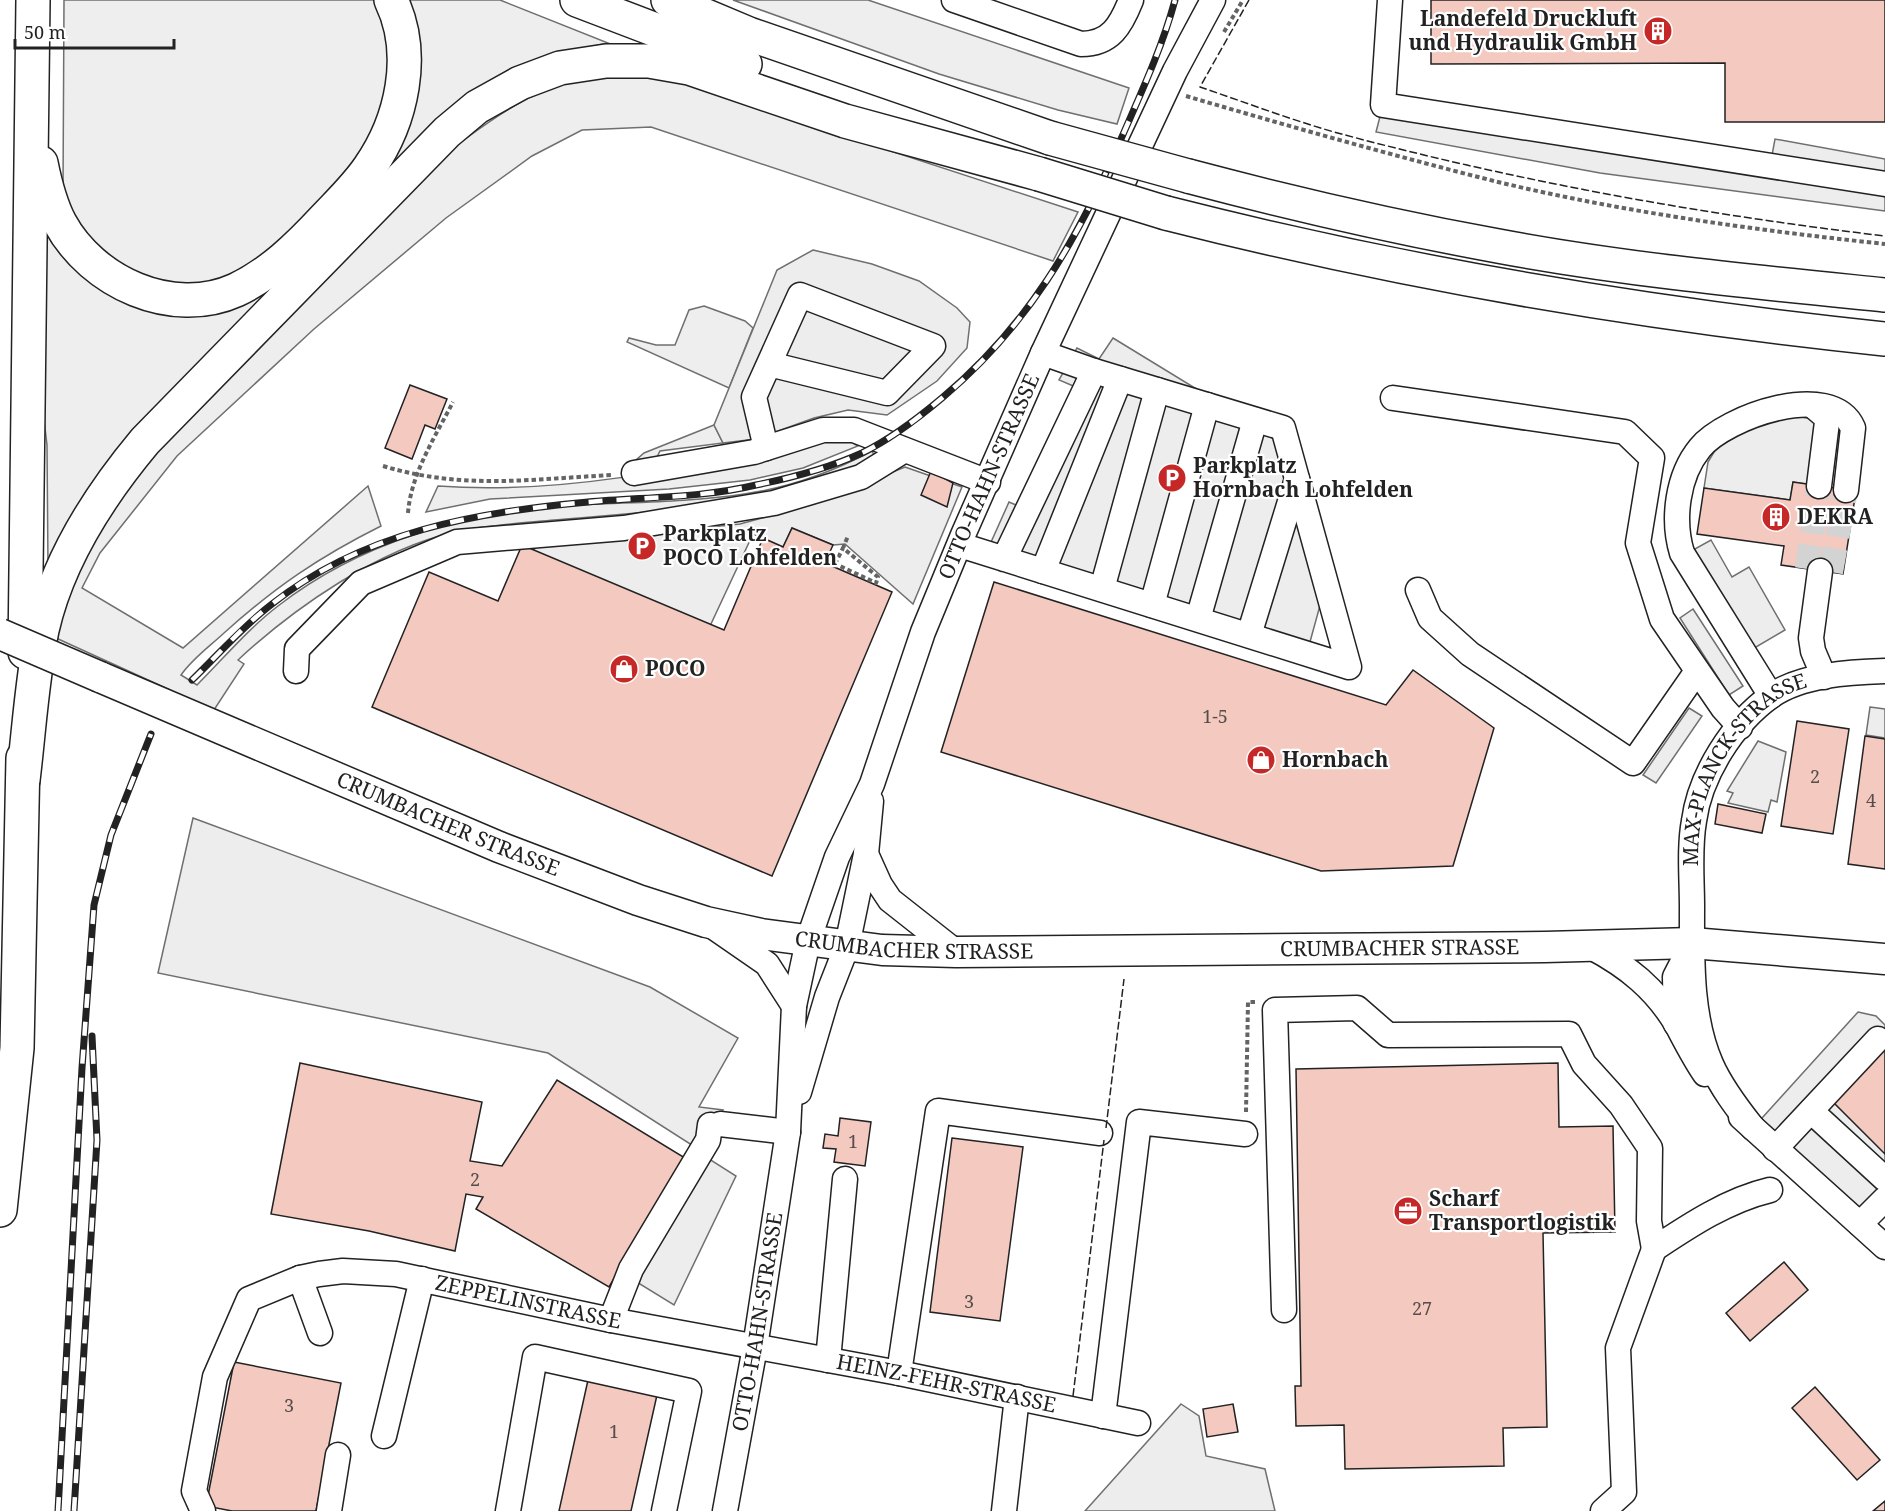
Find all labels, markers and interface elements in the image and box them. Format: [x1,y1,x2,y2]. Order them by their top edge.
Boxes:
place label: Landefeld Druckluft und Hydraulik GmbH [1408,4,1637,56]
scale bar [15,12,174,50]
building icon: Landefeld Druckluft und Hydraulik GmbH [1642,15,1674,47]
text: 50 m [24,20,66,44]
street label: OTTO-HAHN-STRASSE [931,369,1045,583]
place label: Parkplatz Hornbach Lohfelden [1193,451,1413,503]
parking icon: Parkplatz Hornbach Lohfelden [1156,462,1188,494]
building icon: DEKRA [1760,501,1792,533]
place label: DEKRA [1797,502,1873,530]
place label: Parkplatz POCO Lohfelden [663,519,837,571]
parking icon: Parkplatz POCO Lohfelden [626,530,658,562]
shop icon: POCO [608,653,640,685]
place label: POCO [645,654,706,682]
street label: MAX-PLANCK-STRASSE [1676,666,1810,866]
house number: 1-5 [1202,704,1228,728]
shop icon: Hornbach [1245,744,1277,776]
place label: Hornbach [1282,745,1388,773]
street label: CRUMBACHER STRASSE [333,764,564,882]
house number: 2 [1810,764,1820,788]
house number: 4 [1866,788,1876,812]
street label: CRUMBACHER STRASSE [793,924,1033,965]
street label: CRUMBACHER STRASSE [1280,932,1519,962]
house number: 1 [848,1129,858,1153]
house number: 2 [470,1167,480,1191]
place label: Scharf Transportlogistik [1429,1184,1615,1236]
office icon: Scharf Transportlogistik [1392,1195,1424,1227]
street label: OTTO-HAHN-STRASSE [725,1210,789,1434]
street label: ZEPPELINSTRASSE [433,1268,624,1335]
house number: 3 [964,1289,974,1313]
house number: 27 [1412,1296,1432,1320]
street label: HEINZ-FEHR-STRASSE [835,1347,1059,1419]
house number: 3 [284,1393,294,1417]
house number: 1 [609,1419,619,1443]

